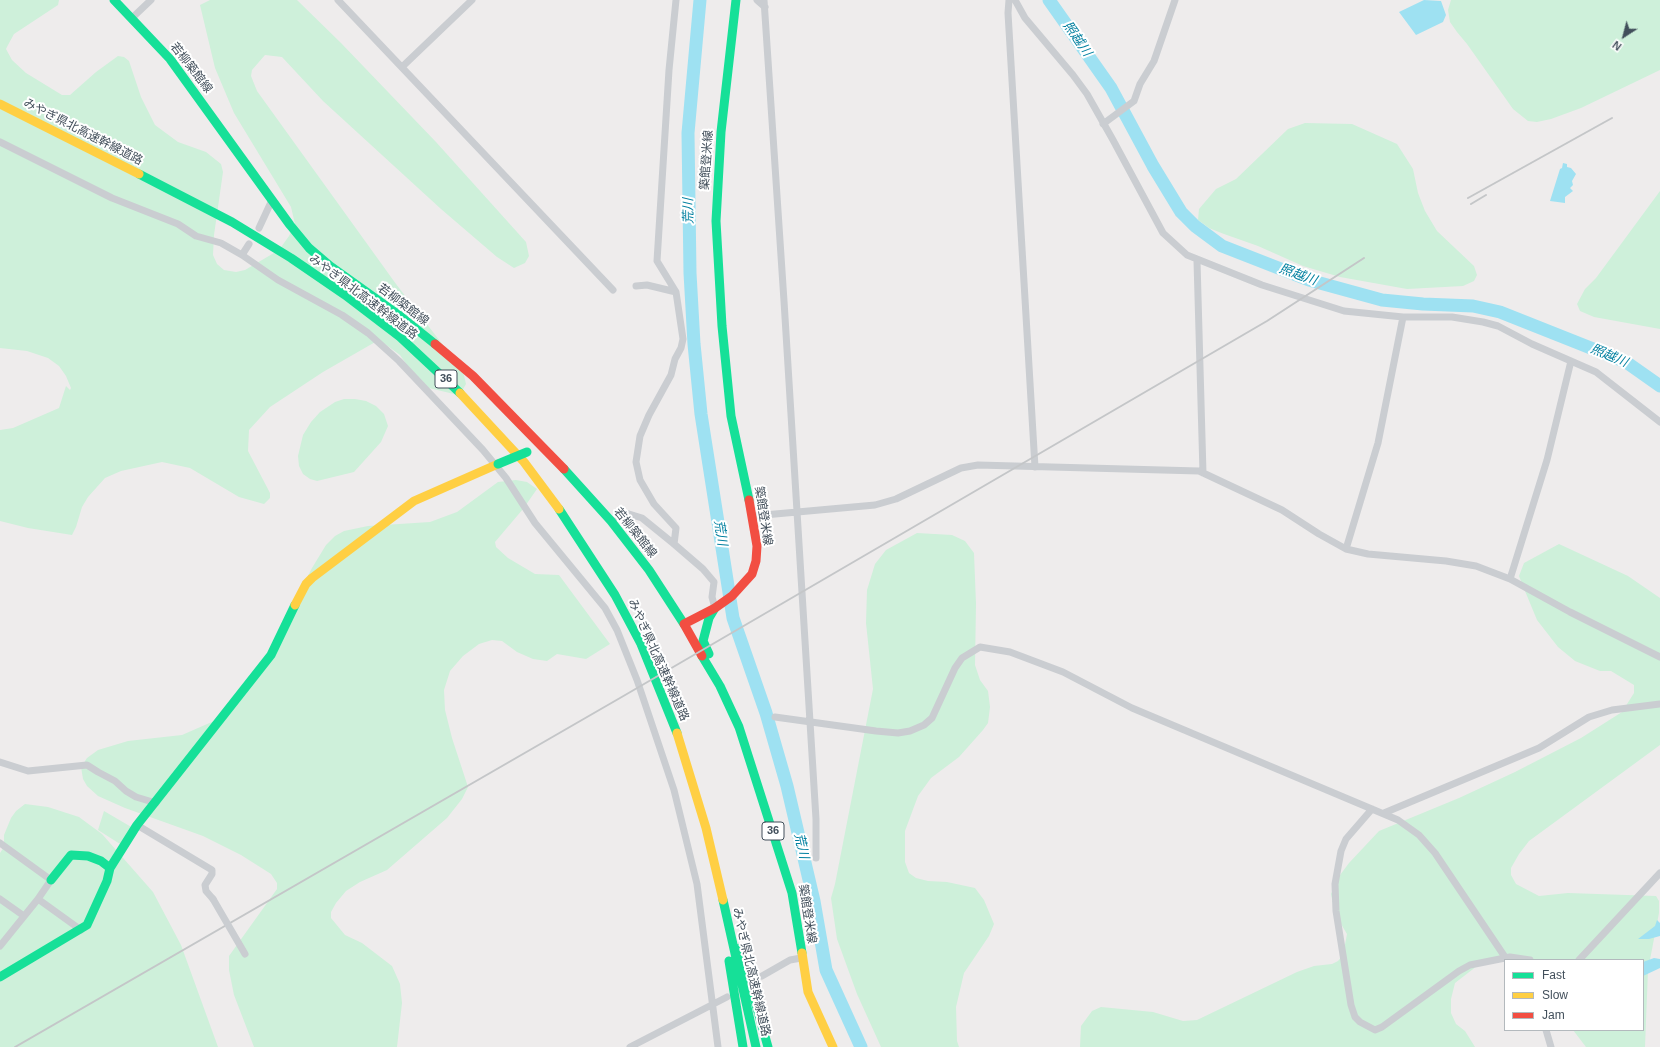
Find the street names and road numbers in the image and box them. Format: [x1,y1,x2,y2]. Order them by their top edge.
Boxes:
street label: 若柳築館線 [167,40,215,96]
street label: みやぎ県北高速幹線道路 [21,96,145,168]
street label: 築館登米線 [698,130,716,190]
street label: みやぎ県北高速幹線道路 [306,252,420,342]
street label: 若柳築館線 [375,281,431,329]
road number: 36 [435,370,457,388]
street label: 築館登米線 [751,485,775,547]
street label: 若柳築館線 [611,505,659,561]
street label: みやぎ県北高速幹線道路 [625,597,691,723]
road number: 36 [762,822,784,840]
street label: 築館登米線 [795,883,819,945]
street label: みやぎ県北高速幹線道路 [729,906,773,1038]

